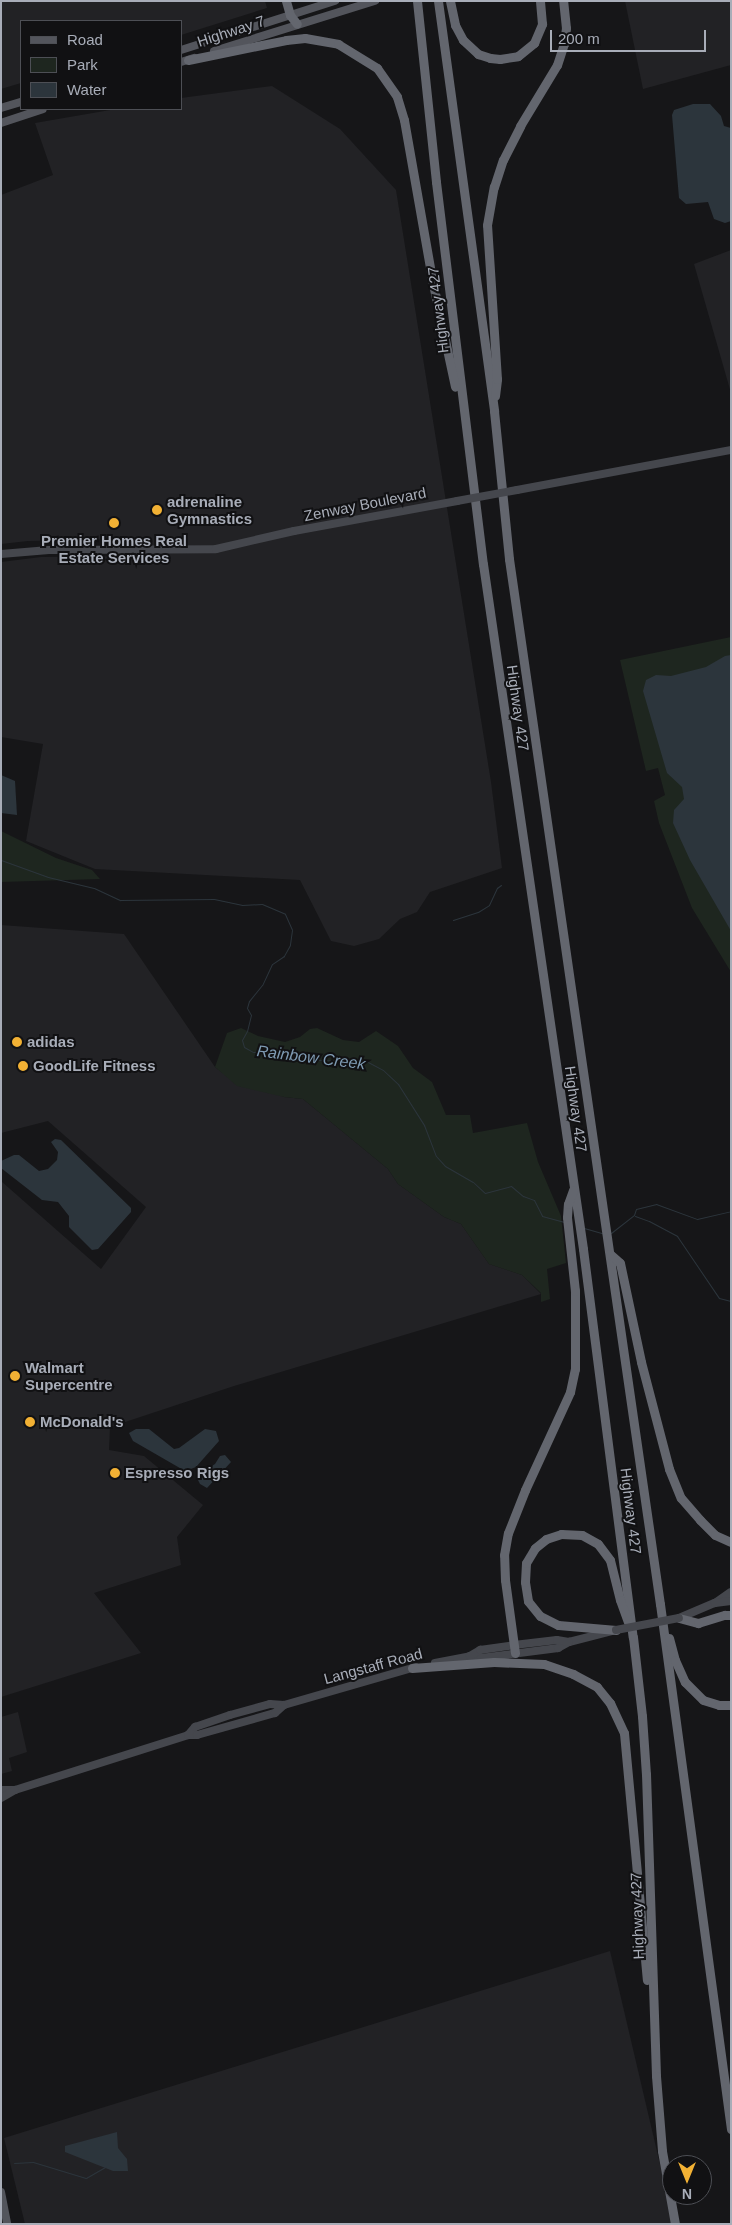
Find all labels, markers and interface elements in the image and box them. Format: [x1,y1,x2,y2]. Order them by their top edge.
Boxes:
street label: Highway 7 [195,12,267,50]
legend [20,20,182,110]
scale bar [552,20,708,52]
text: 200 m [558,30,600,47]
text: Road [67,31,103,48]
text: Park [67,56,98,73]
text: Water [67,81,106,98]
street label: Highway 427 [424,266,452,354]
street label: Zenway Boulevard [302,483,428,525]
place label: adrenaline Gymnastics [167,492,252,527]
marker: adrenaline Gymnastics [151,504,163,516]
marker: Premier Homes Real Estate Services [108,517,120,529]
place label: Premier Homes Real Estate Services [41,531,187,566]
street label: Highway 427 [503,664,533,752]
place label: adidas [27,1033,75,1051]
marker: adidas [11,1036,23,1048]
water label: Rainbow Creek [256,1042,366,1074]
place label: GoodLife Fitness [33,1057,156,1075]
marker: GoodLife Fitness [17,1060,29,1072]
street label: Highway 427 [561,1065,591,1153]
place label: Walmart Supercentre [25,1358,113,1393]
marker: Walmart Supercentre [9,1370,21,1382]
place label: McDonald's [40,1413,124,1431]
marker: McDonald's [24,1416,36,1428]
place label: Espresso Rigs [125,1464,229,1482]
marker: Espresso Rigs [109,1467,121,1479]
street label: Highway 427 [617,1467,645,1555]
street label: Langstaff Road [322,1644,424,1688]
street label: Highway 427 [626,1872,648,1960]
north arrow [662,2155,712,2205]
text: N [682,2186,692,2202]

